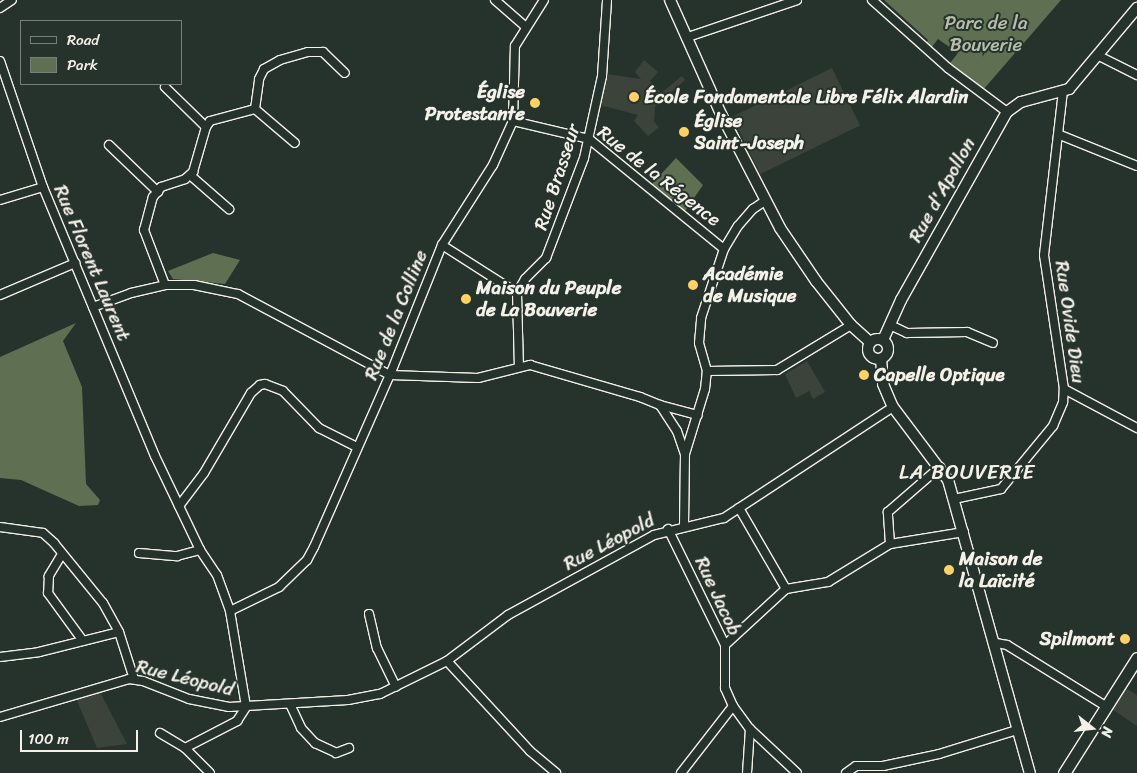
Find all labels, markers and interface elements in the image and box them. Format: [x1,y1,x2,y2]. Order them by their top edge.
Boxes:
park label: Parc de la Bouverie [945,12,1027,56]
legend [20,20,182,85]
text: Road [67,27,99,53]
text: Park [67,52,98,78]
place label: Église Protestante [425,81,525,125]
place label: École Fondamentale Libre Félix Alardin [644,86,969,108]
marker: École Fondamentale Libre Félix Alardin [628,91,640,103]
marker: Église Protestante [529,97,541,109]
place label: Église Saint-Joseph [694,110,804,154]
street label: Rue de la Régence [592,120,726,232]
street label: Rue Brasseur [529,121,585,233]
marker: Église Saint-Joseph [678,126,690,138]
street label: Rue d'Apollon [904,134,980,246]
street label: Rue Florent Laurent [49,182,135,344]
street label: Rue de la Colline [360,247,432,383]
street label: Rue Ovide Dieu [1050,259,1090,385]
place label: Académie de Musique [703,263,797,307]
place label: Maison du Peuple de La Bouverie [476,277,621,321]
marker: Académie de Musique [687,279,699,291]
marker: Maison du Peuple de La Bouverie [460,293,472,305]
place label: Capelle Optique [874,364,1005,386]
marker: Capelle Optique [858,369,870,381]
district label: LA BOUVERIE [897,459,1037,485]
street label: Rue Léopold [560,509,658,575]
place label: Maison de la Laïcité [959,548,1042,592]
street label: Rue Jacob [690,553,746,639]
marker: Maison de la Laïcité [943,564,955,576]
place label: Spilmont [1040,628,1115,650]
marker: Spilmont [1119,633,1131,645]
street label: Rue Léopold [134,655,236,701]
north arrow [1067,703,1117,753]
scale bar [22,720,140,752]
text: N [1094,724,1120,740]
text: 100 m [28,726,69,752]

